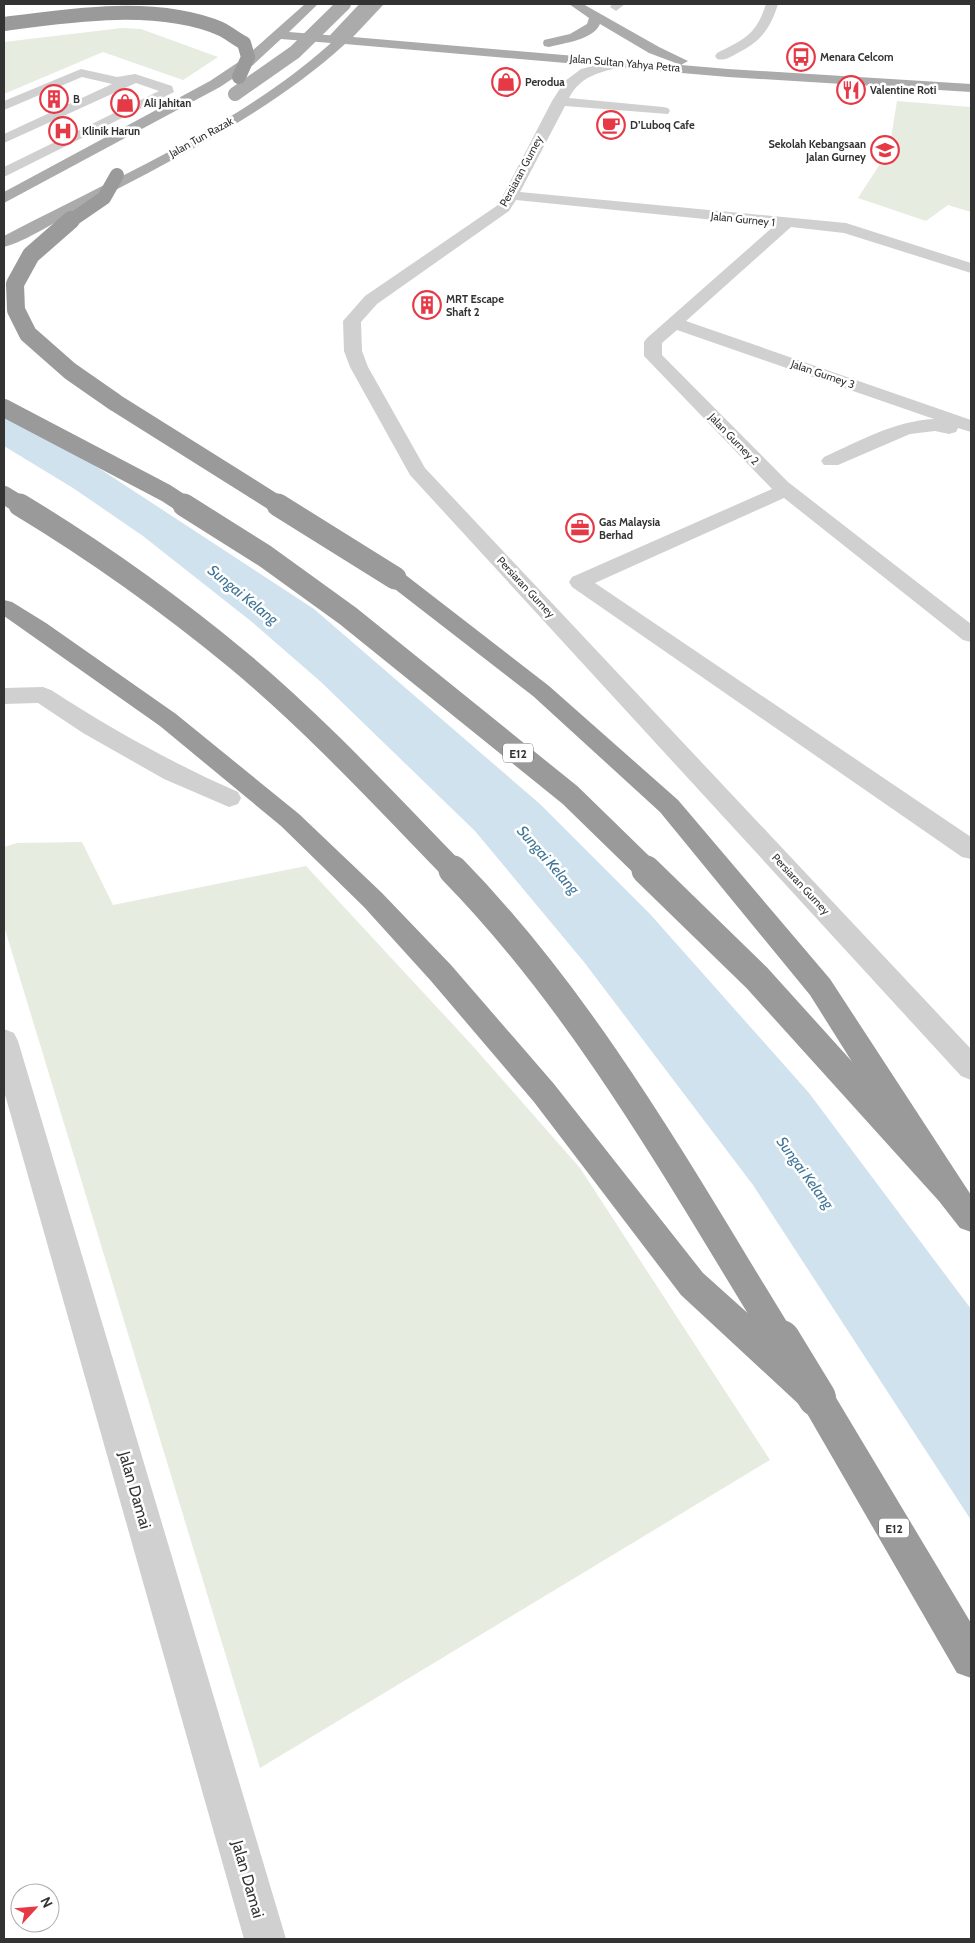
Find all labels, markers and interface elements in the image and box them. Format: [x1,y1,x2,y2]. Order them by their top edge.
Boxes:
bus stop icon: Menara Celcom [786,42,816,72]
place label: Menara Celcom [820,50,894,64]
street label: Jalan Sultan Yahya Petra [568,51,681,75]
shop icon: Perodua [491,67,521,97]
place label: Perodua [525,75,565,89]
restaurant icon: Valentine Roti [836,75,866,105]
place label: Valentine Roti [870,83,936,97]
building icon: B [39,84,69,114]
shop icon: Ali Jahitan [110,88,140,118]
place label: B [73,92,80,106]
place label: Ali Jahitan [144,96,191,110]
cafe icon: D’Luboq Cafe [596,110,626,140]
street label: Jalan Tun Razak [166,114,236,161]
hospital icon: Klinik Harun [48,116,78,146]
place label: D’Luboq Cafe [630,118,695,132]
place label: Klinik Harun [82,124,140,138]
street label: Persiaran Gurney [496,133,546,209]
school or university icon: Sekolah Kebangsaan Jalan Gurney [870,135,900,165]
place label: Sekolah Kebangsaan Jalan Gurney [768,137,866,164]
street label: Jalan Gurney 1 [709,209,776,229]
building icon: MRT Escape Shaft 2 [412,290,442,320]
place label: MRT Escape Shaft 2 [446,292,504,319]
street label: Jalan Gurney 3 [788,356,857,391]
street label: Jalan Gurney 2 [705,409,762,468]
office icon: Gas Malaysia Berhad [565,513,595,543]
place label: Gas Malaysia Berhad [599,515,661,542]
street label: Persiaran Gurney [494,553,558,621]
water label: Sungai Kelang [204,561,283,629]
road number: E12 [503,744,533,762]
water label: Sungai Kelang [513,822,583,899]
street label: Persiaran Gurney [769,850,833,918]
water label: Sungai Kelang [773,1133,838,1214]
street label: Jalan Damai [115,1448,155,1531]
road number: E12 [879,1519,909,1538]
street label: Jalan Damai [228,1837,268,1920]
north arrow [10,1883,60,1933]
text: N [36,1894,57,1911]

